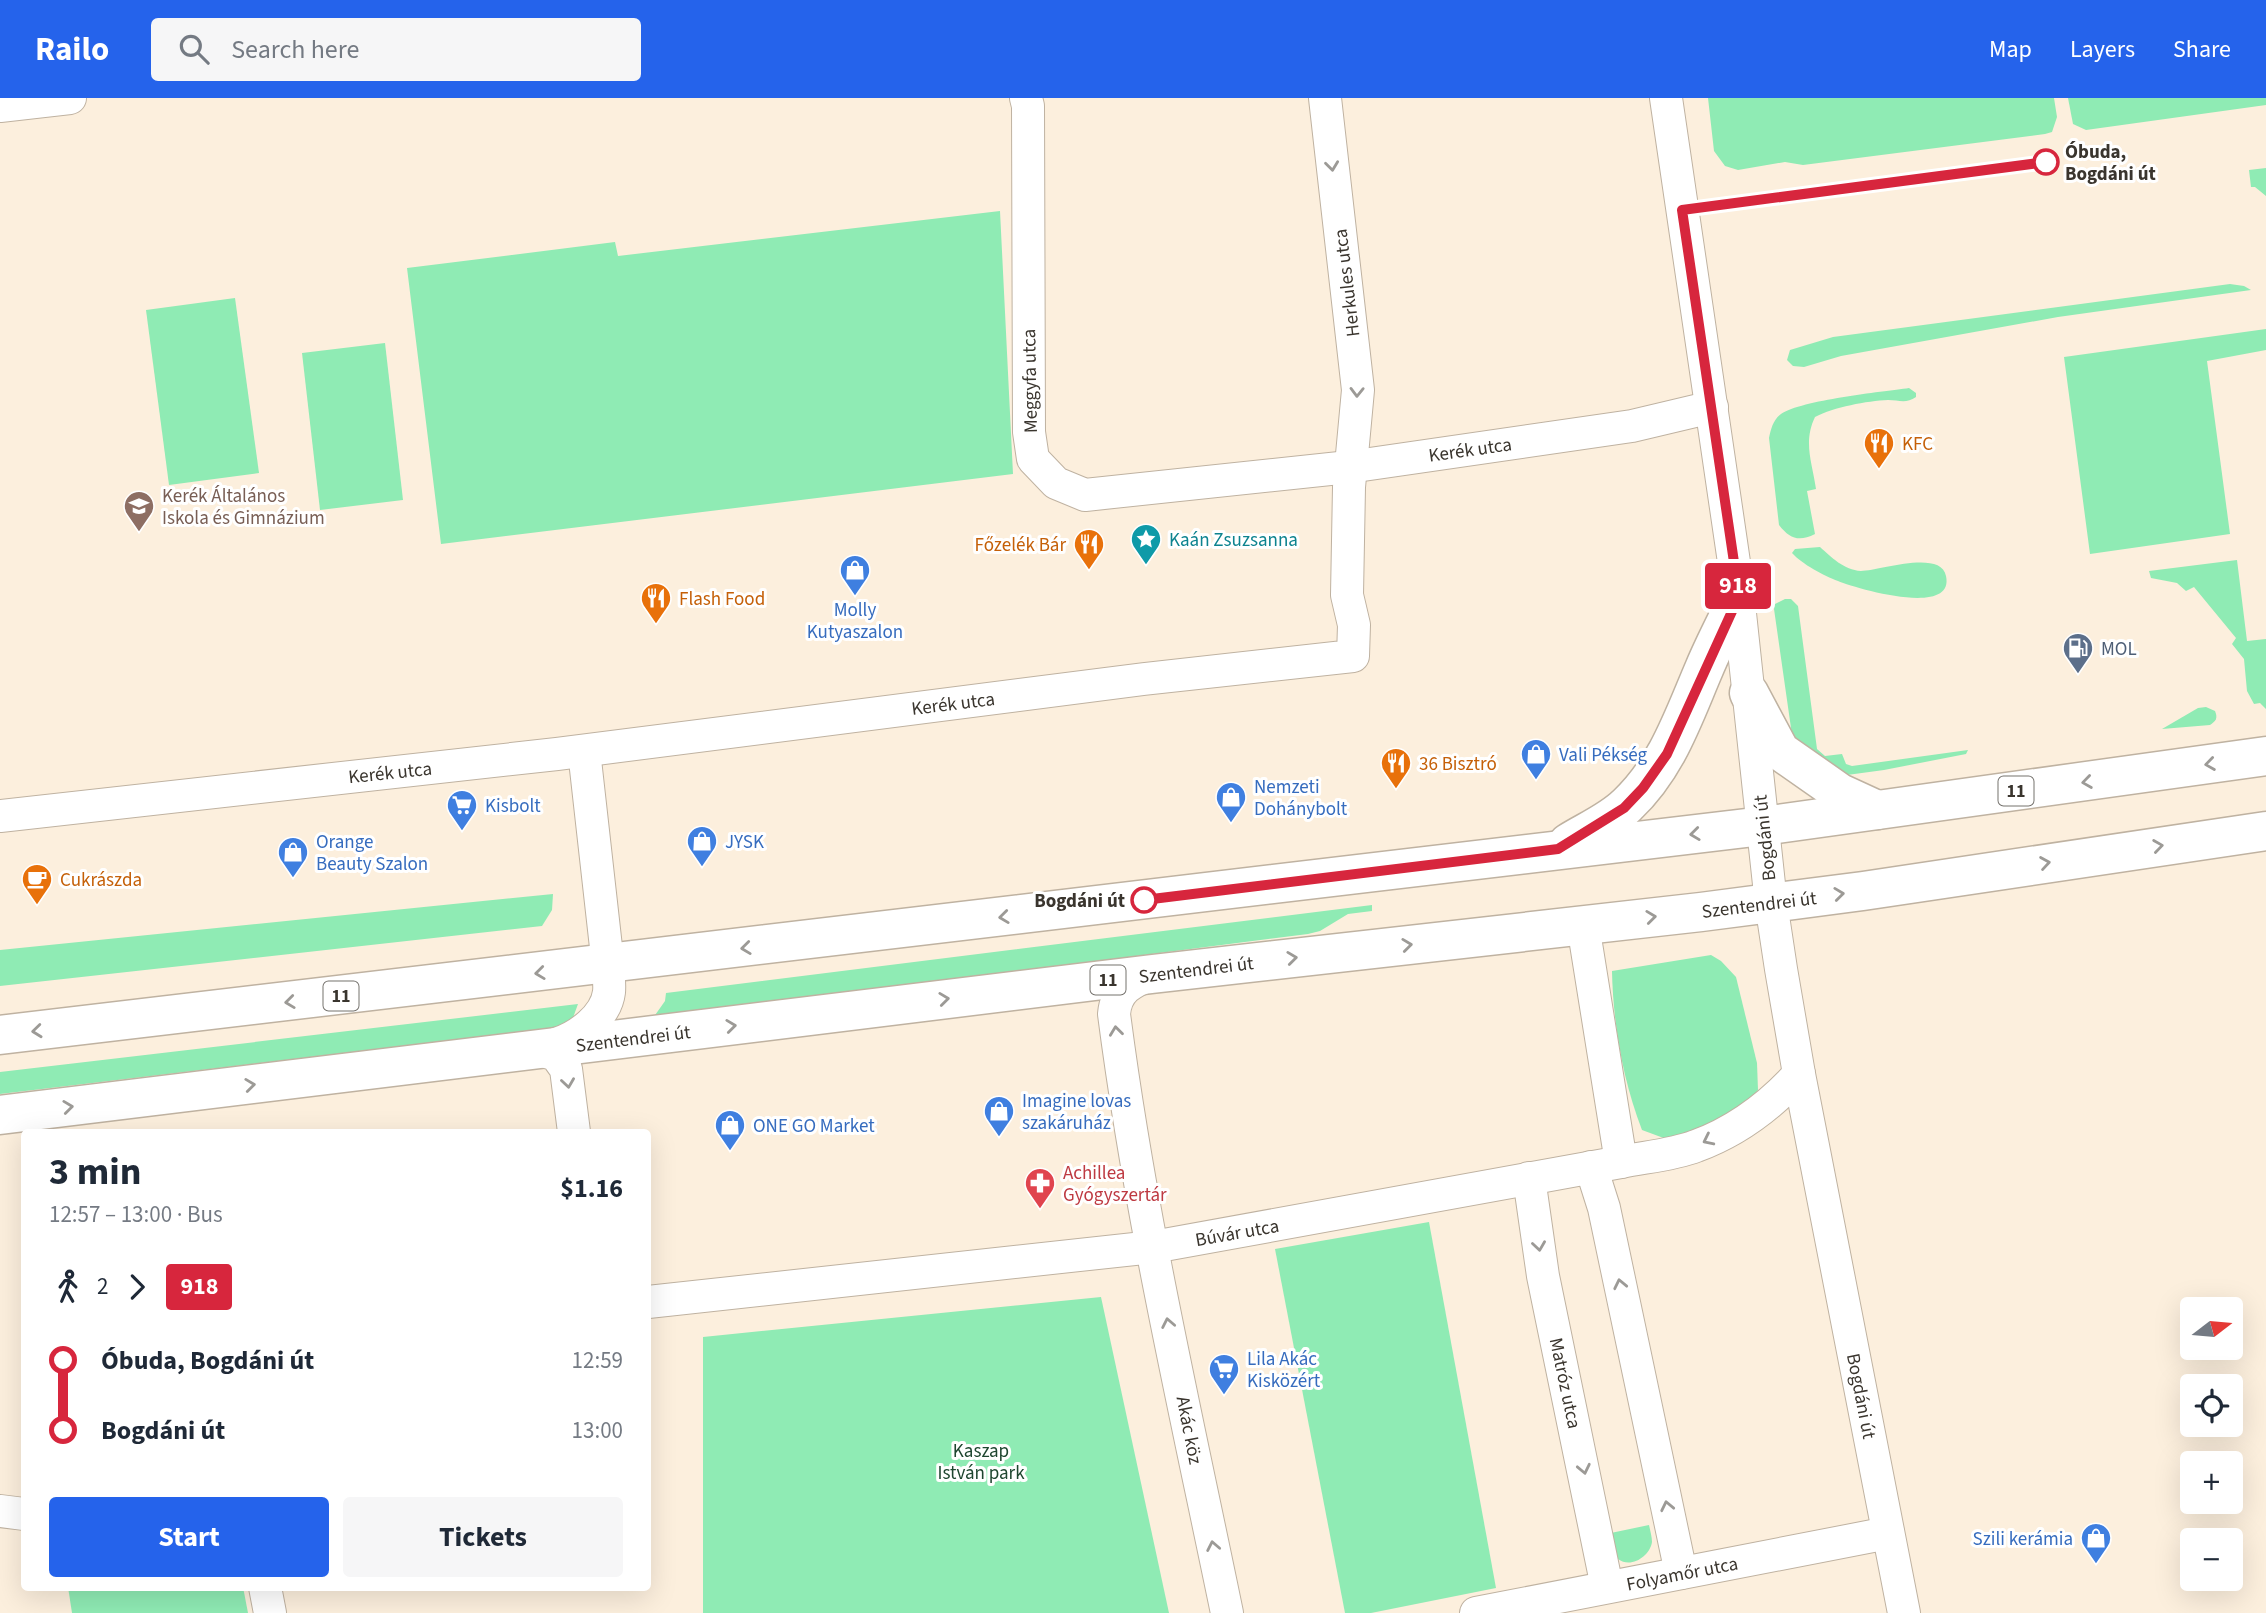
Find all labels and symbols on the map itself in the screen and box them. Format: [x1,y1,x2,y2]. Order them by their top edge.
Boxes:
place label: Óbuda, Bogdáni út [2065,139,2156,188]
marker: Óbuda, Bogdáni út [2033,149,2059,175]
one-way arrow [1324,160,1339,172]
street label: Herkules utca [1327,227,1367,338]
street label: Meggyfa utca [1016,329,1045,433]
one-way arrow [1349,387,1365,398]
restaurant icon: KFC [1862,426,1896,470]
street label: Kerék utca [1427,431,1514,470]
place label: KFC [1902,431,1933,458]
place label: Kerék Általános Iskola és Gimnázium [162,483,325,532]
school or university icon: Kerék Általános Iskola és Gimnázium [122,489,156,533]
place icon: Kaán Zsuzsanna [1129,522,1163,566]
restaurant icon: Főzelék Bár [1072,527,1106,571]
place label: Kaán Zsuzsanna [1169,527,1298,554]
place label: Főzelék Bár [975,532,1066,559]
shop icon: Molly Kutyaszalon [838,553,872,597]
line badge: 918 [1698,563,1778,609]
restaurant icon: Flash Food [639,581,673,625]
place label: Flash Food [679,586,765,613]
place label: Molly Kutyaszalon [807,597,903,646]
fuel station icon: MOL [2061,631,2095,675]
place label: MOL [2101,636,2137,663]
street label: Kerék utca [910,686,996,723]
shop icon: Vali Pékség [1519,737,1553,781]
place label: Vali Pékség [1559,742,1648,769]
restaurant icon: 36 Bisztró [1379,746,1413,790]
place label: 36 Bisztró [1419,751,1497,778]
street label: Kerék utca [347,756,433,791]
one-way arrow [2205,757,2216,772]
place label: Nemzeti Dohánybolt [1254,774,1348,823]
one-way arrow [2081,774,2093,789]
road number: 11 [1998,776,2034,806]
shop icon: Nemzeti Dohánybolt [1214,780,1248,824]
supermarket icon: Kisbolt [445,788,479,832]
place label: Kisbolt [485,793,541,820]
street label: Bogdáni út [1747,793,1783,882]
shop icon: JYSK [685,824,719,868]
one-way arrow [1689,826,1701,841]
place label: Orange Beauty Szalon [316,829,428,878]
place label: JYSK [725,829,764,856]
shop icon: Orange Beauty Szalon [276,835,310,879]
one-way arrow [2152,839,2164,854]
one-way arrow [2039,856,2051,871]
cafe icon: Cukrászda [20,862,54,906]
place label: Cukrászda [60,867,142,894]
street label: Szentendrei út [1700,885,1819,926]
marker: Bogdáni út [1131,887,1157,913]
one-way arrow [1833,887,1845,902]
place label: Bogdáni út [1034,888,1125,915]
one-way arrow [998,909,1009,924]
one-way arrow [1645,909,1656,924]
one-way arrow [1402,938,1413,953]
one-way arrow [740,940,752,955]
street label: Szentendrei út [1137,950,1256,991]
one-way arrow [1286,951,1297,966]
one-way arrow [534,965,546,980]
road number: 11 [1090,966,1126,995]
road number: 11 [324,982,358,1010]
one-way arrow [938,992,950,1007]
one-way arrow [284,995,296,1010]
street label: Szentendrei út [574,1019,693,1060]
one-way arrow [725,1019,737,1034]
one-way arrow [31,1024,43,1039]
one-way arrow [1109,1025,1124,1037]
one-way arrow [560,1077,575,1089]
one-way arrow [245,1078,256,1093]
place label: Imagine lovas szakáruház [1022,1088,1131,1137]
shop icon: Imagine lovas szakáruház [982,1094,1016,1138]
one-way arrow [62,1099,74,1114]
shop icon: ONE GO Market [713,1108,747,1152]
place label: ONE GO Market [753,1113,875,1140]
one-way arrow [1703,1132,1715,1146]
place label: Achillea Gyógyszertár [1063,1160,1167,1209]
pharmacy icon: Achillea Gyógyszertár [1023,1166,1057,1210]
street label: Búvár utca [1193,1213,1281,1254]
one-way arrow [1531,1240,1546,1252]
one-way arrow [1613,1278,1628,1290]
north arrow [2180,1297,2244,1360]
one-way arrow [1162,1317,1177,1329]
street label: Matróz utca [1542,1335,1587,1431]
place label: Lila Akác Kisközért [1247,1346,1321,1395]
street label: Bogdáni út [1839,1351,1882,1442]
supermarket icon: Lila Akác Kisközért [1207,1352,1241,1396]
street label: Akác köz [1169,1394,1208,1467]
park label: Kaszap István park [937,1438,1025,1487]
one-way arrow [1576,1463,1591,1475]
one-way arrow [1661,1500,1676,1512]
shop icon: Szili kerámia [2079,1521,2113,1565]
place label: Szili kerámia [1973,1526,2073,1553]
one-way arrow [1206,1540,1221,1552]
street label: Folyamőr utca [1624,1550,1740,1599]

